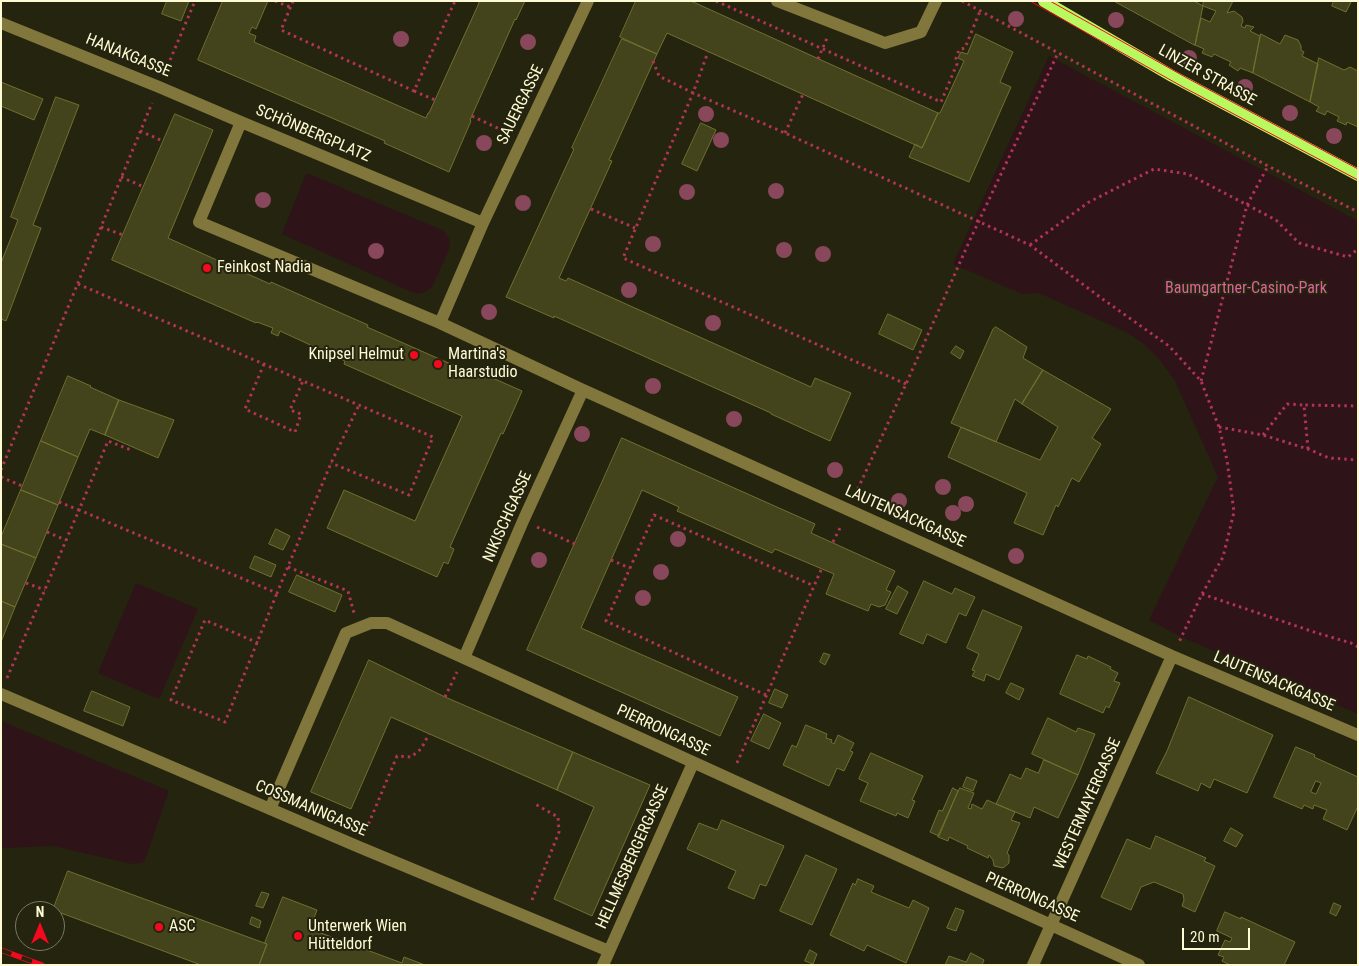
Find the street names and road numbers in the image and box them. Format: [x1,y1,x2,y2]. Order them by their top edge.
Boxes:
street label: HANAKGASSE [83,30,173,82]
street label: LINZER STRASSE [1155,41,1259,111]
street label: SAUERGASSE [494,62,548,148]
street label: SCHÖNBERGPLATZ [253,101,373,167]
street label: NIKISCHGASSE [479,469,537,565]
street label: LAUTENSACKGASSE [842,482,968,552]
street label: LAUTENSACKGASSE [1210,648,1338,716]
street label: PIERRONGASSE [613,701,713,761]
street label: WESTERMAYERGASSE [1050,735,1126,873]
street label: COSSMANNGASSE [252,777,370,841]
street label: HELLMESBERGERGASSE [593,782,673,932]
street label: PIERRONGASSE [982,869,1082,927]

